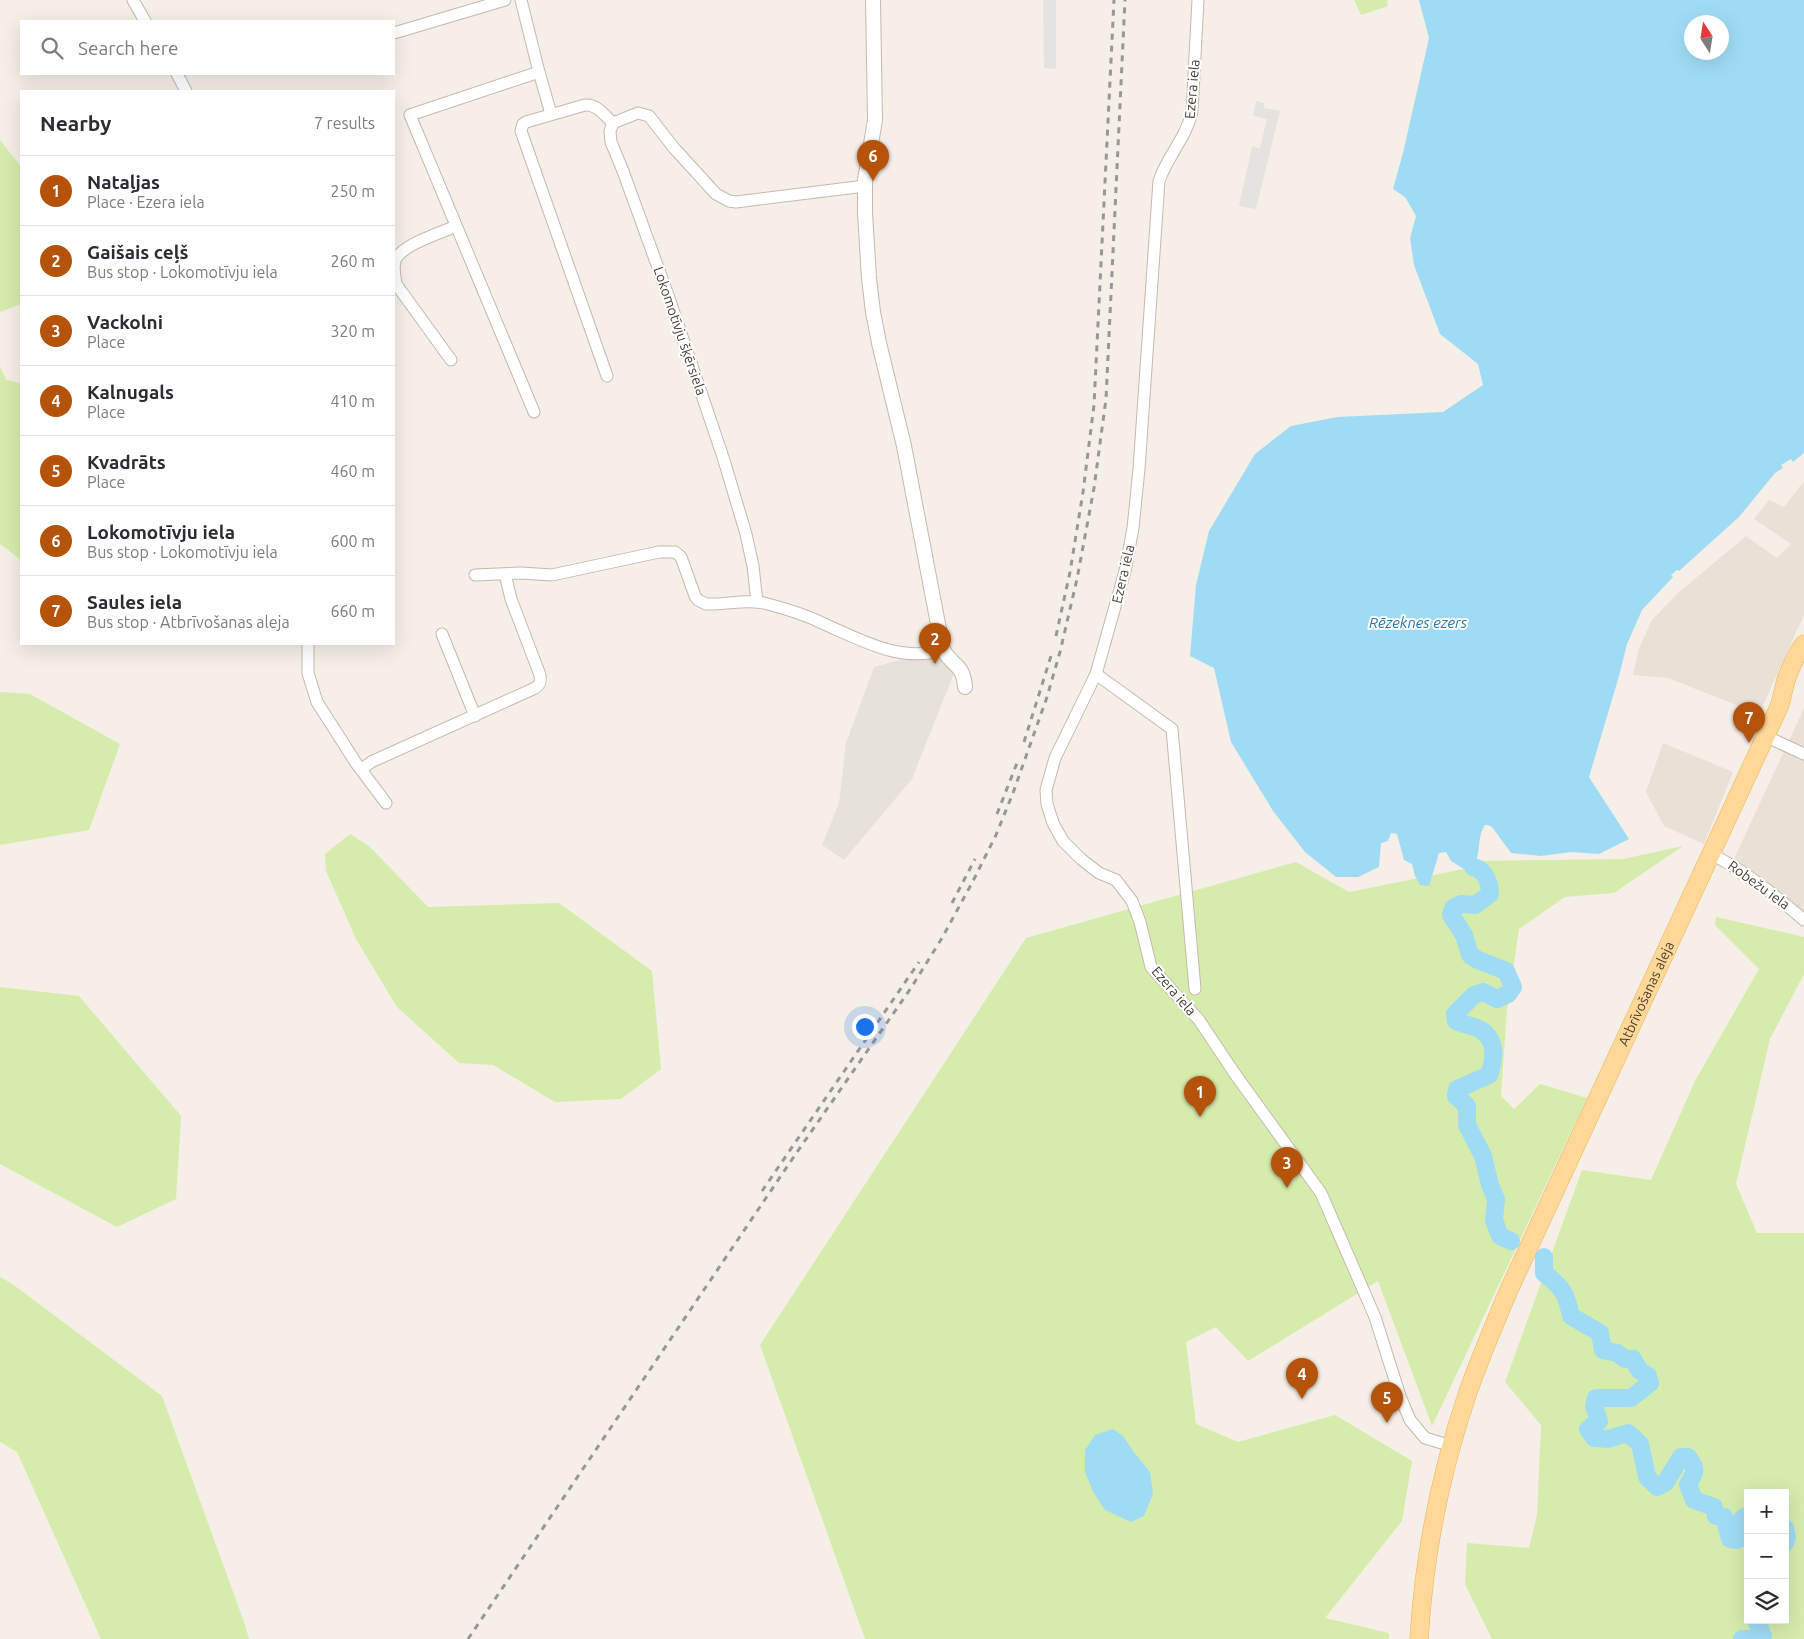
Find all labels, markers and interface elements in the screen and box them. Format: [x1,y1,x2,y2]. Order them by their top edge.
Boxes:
north arrow [1684,15,1729,60]
search box [20,20,395,75]
icon: search [38,34,66,62]
text: Search here [78,37,178,59]
street label: Ezera iela [1181,59,1203,119]
text: Nearby [40,111,111,135]
text: 7 results [314,114,375,132]
pin: 6 [857,140,889,181]
text: Nataļjas [87,171,160,193]
text: 1 [51,182,61,200]
text: 250 m [330,182,375,200]
text: Place · Ezera iela [87,193,205,211]
text: Gaišais ceļš [87,241,188,263]
text: 2 [51,252,61,270]
text: 260 m [330,252,375,270]
text: Bus stop · Lokomotīvju iela [87,263,278,281]
street label: Lokomotīvju šķērsiela [650,265,710,397]
text: Vackolni [87,311,163,333]
text: 3 [51,322,61,340]
text: 320 m [330,322,375,340]
text: Place [87,333,125,351]
text: Kalnugals [87,381,174,403]
text: 4 [51,392,61,410]
text: 410 m [330,392,375,410]
text: Place [87,403,125,421]
text: Kvadrāts [87,451,166,473]
text: 5 [51,462,61,480]
text: 460 m [330,462,375,480]
text: Place [87,473,125,491]
text: Lokomotīvju iela [87,521,235,543]
text: 6 [51,532,61,550]
text: 600 m [330,532,375,550]
text: Bus stop · Lokomotīvju iela [87,543,278,561]
street label: Ezera iela [1108,543,1138,605]
text: Saules iela [87,591,182,613]
text: 7 [51,602,61,620]
text: 660 m [330,602,375,620]
text: Bus stop · Atbrīvošanas aleja [87,613,290,631]
water label: Rēzeknes ezers [1369,614,1468,631]
pin: 2 [919,623,951,664]
pin: 7 [1733,702,1765,743]
street label: Robežu iela [1725,857,1793,913]
street label: Atbrīvošanas aleja [1615,939,1677,1049]
street label: Ezera iela [1148,963,1200,1019]
your location [852,1014,878,1040]
pin: 1 [1184,1076,1216,1117]
pin: 3 [1271,1147,1303,1188]
pin: 4 [1286,1358,1318,1399]
pin: 5 [1371,1382,1403,1423]
map controls [1744,1489,1789,1624]
button: + [1744,1489,1789,1534]
button: − [1744,1534,1789,1579]
button: layers [1744,1579,1789,1624]

